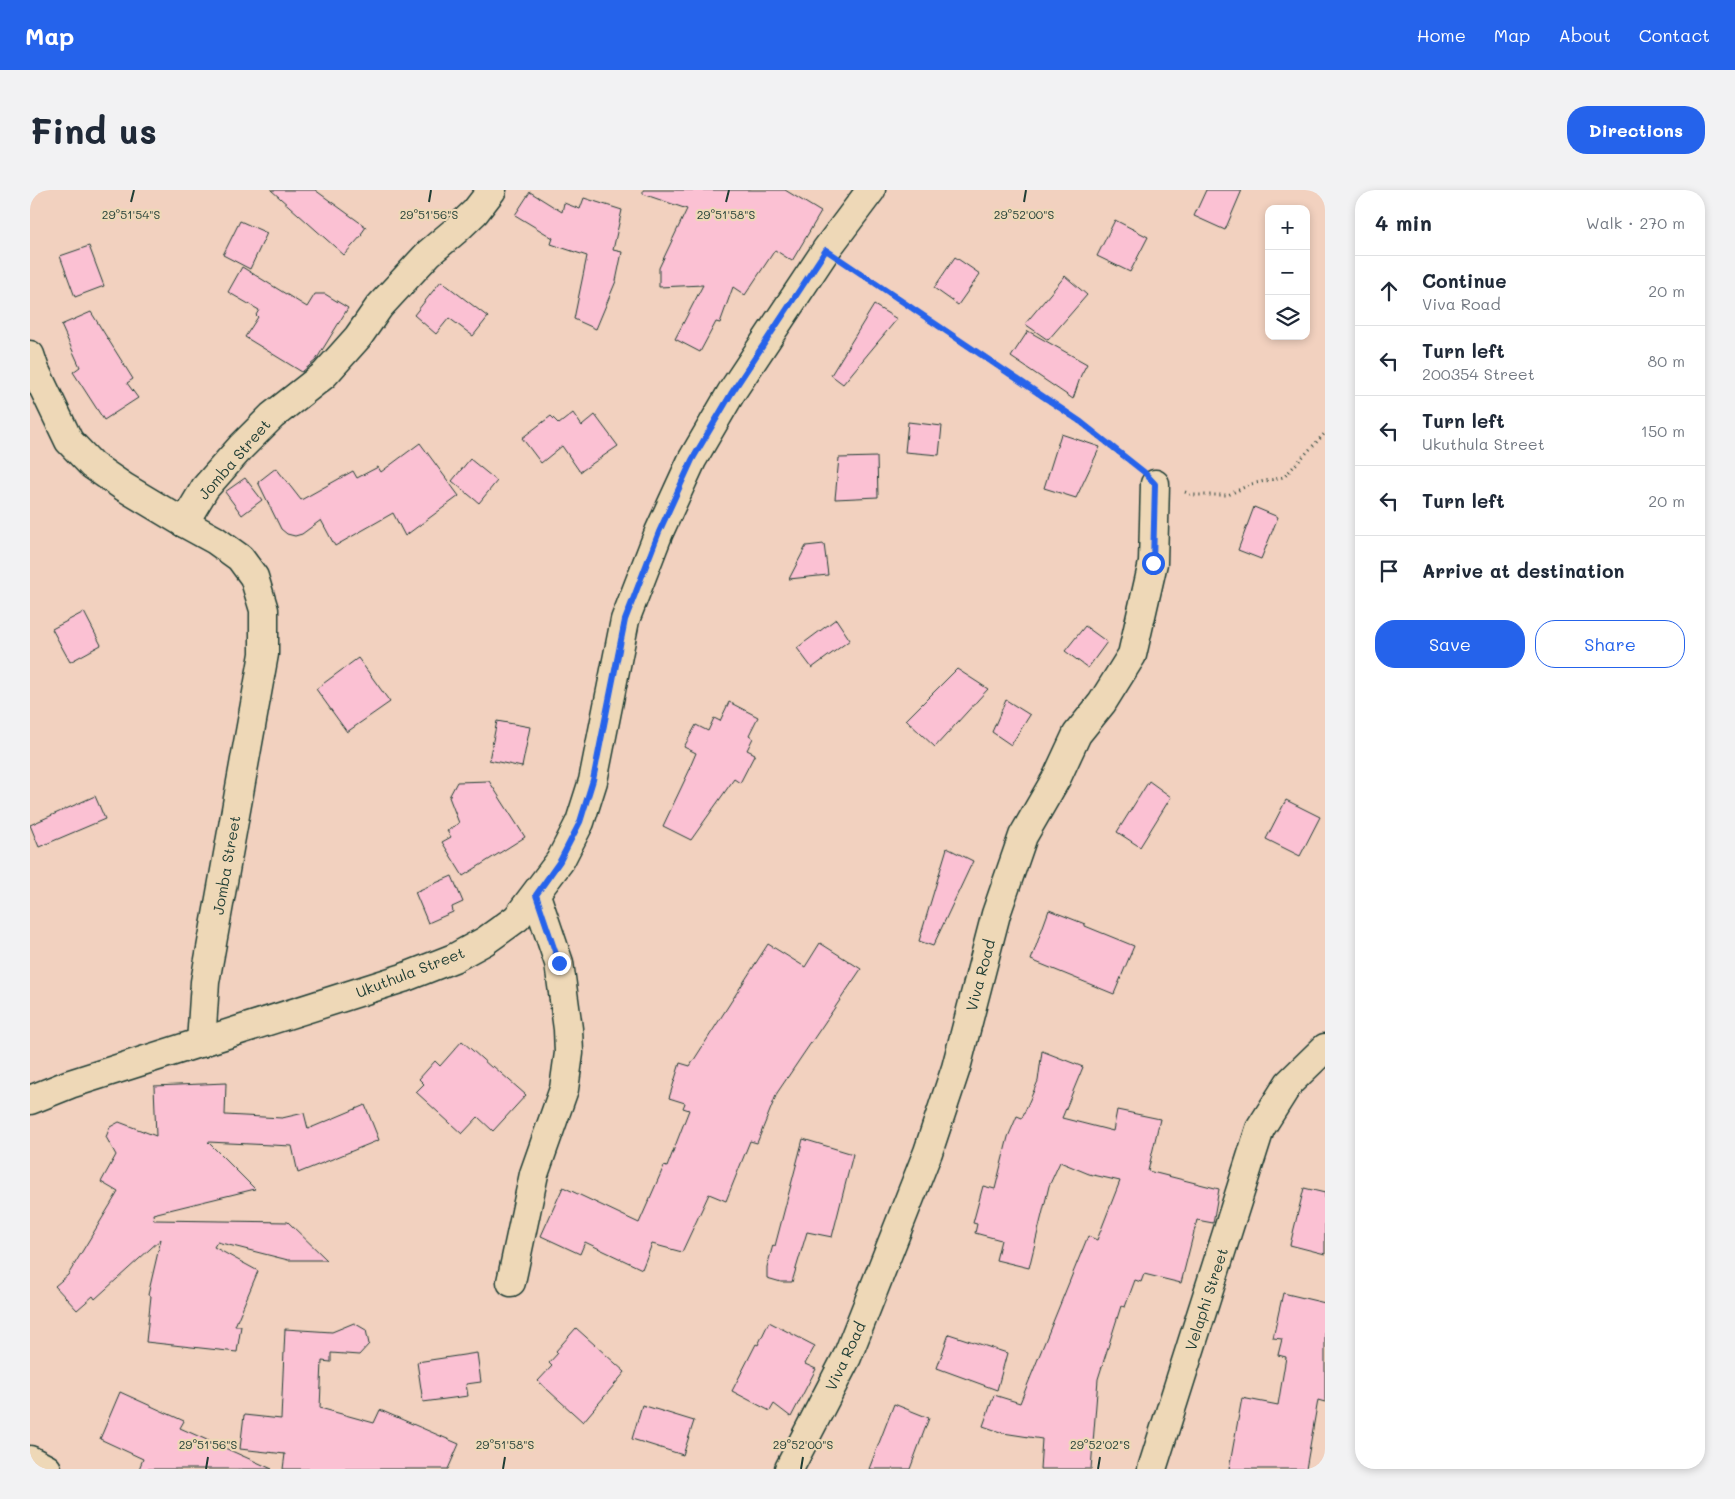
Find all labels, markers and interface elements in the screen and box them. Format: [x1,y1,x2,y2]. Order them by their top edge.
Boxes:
text: Map [25,20,74,51]
text: Home [1417,23,1466,47]
text: Map [1494,23,1530,47]
text: About [1558,23,1611,47]
text: Contact [1639,23,1710,47]
button: Directions [1567,106,1705,154]
text: Find us [30,107,157,153]
map controls [1265,205,1310,340]
button: + [1265,205,1310,250]
text: 29°51'54"S [102,206,160,222]
text: 29°51'56"S [400,206,459,222]
text: 29°51'58"S [697,206,756,222]
text: 29°52'00"S [994,206,1055,222]
text: 4 min [1375,209,1432,236]
text: Walk · 270 m [1586,212,1685,233]
button: − [1265,250,1310,295]
text: Continue [1422,268,1507,293]
icon: ahead [1375,277,1403,305]
text: 20 m [1648,280,1685,301]
text: Viva Road [1422,293,1501,314]
button: layers [1265,295,1310,340]
text: Turn left [1422,338,1505,363]
icon: left [1375,347,1403,375]
text: 80 m [1648,350,1685,371]
text: 200354 Street [1422,363,1535,384]
text: Turn left [1422,408,1505,433]
street label: Jomba Street [193,415,275,503]
icon: left [1375,417,1403,445]
text: 150 m [1641,420,1685,441]
text: Ukuthula Street [1422,433,1545,454]
icon: left [1375,487,1403,515]
text: Turn left [1422,488,1505,513]
text: 20 m [1648,490,1685,511]
route start [1142,552,1165,575]
icon: arrive [1375,557,1403,585]
text: Arrive at destination [1422,558,1625,583]
button: Save [1375,620,1525,668]
button: Share [1535,620,1685,668]
street label: Jomba Street [207,814,245,916]
street label: Viva Road [961,937,999,1013]
street label: Ukuthula Street [353,942,467,1002]
route end [548,952,571,975]
street label: Velaphi Street [1180,1245,1232,1353]
street label: Viva Road [820,1318,870,1394]
text: 29°51'56"S [179,1436,238,1452]
text: 29°51'58"S [476,1436,535,1452]
text: 29°52'00"S [773,1436,834,1452]
text: 29°52'02"S [1070,1436,1130,1452]

